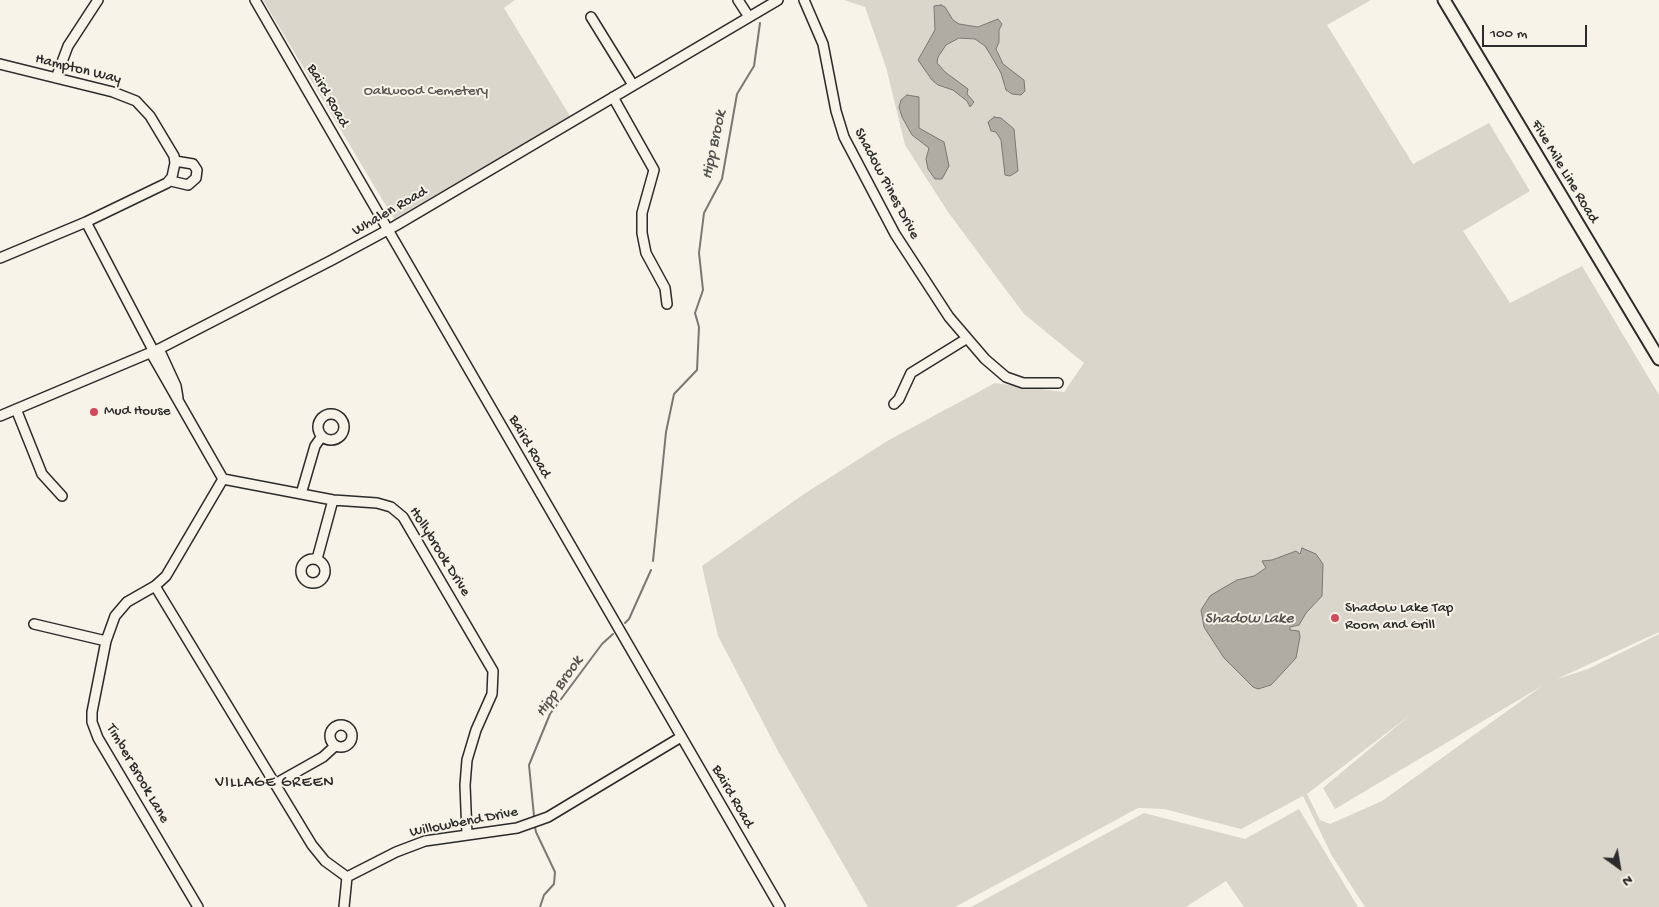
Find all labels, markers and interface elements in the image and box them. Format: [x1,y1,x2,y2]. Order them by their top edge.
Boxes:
scale bar [1484,15,1589,47]
text: 100 m [1490,25,1527,43]
street label: Hampton Way [33,51,123,89]
street label: Baird Road [302,61,352,131]
park label: Oakwood Cemetery [364,83,488,101]
water label: Hipp Brook [698,109,732,181]
street label: Five Mile Line Road [1526,117,1602,227]
street label: Shadow Pines Drive [849,125,923,243]
street label: Whalen Road [349,183,431,241]
place label: Mud House [104,403,170,421]
marker: Mud House [88,406,100,418]
street label: Baird Road [504,412,554,482]
street label: Hollybrook Drive [404,504,474,600]
place label: Shadow Lake Tap Room and Grill [1345,600,1453,635]
water label: Shadow Lake [1205,610,1293,630]
marker: Shadow Lake Tap Room and Grill [1329,612,1341,624]
water label: Hipp Brook [532,653,588,721]
street label: Timber Brook Lane [101,721,173,827]
street label: Baird Road [707,762,757,832]
district label: VILLAGE GREEN [214,774,336,794]
street label: Willowbend Drive [408,804,520,842]
north arrow [1594,842,1644,892]
text: N [1619,871,1636,890]

